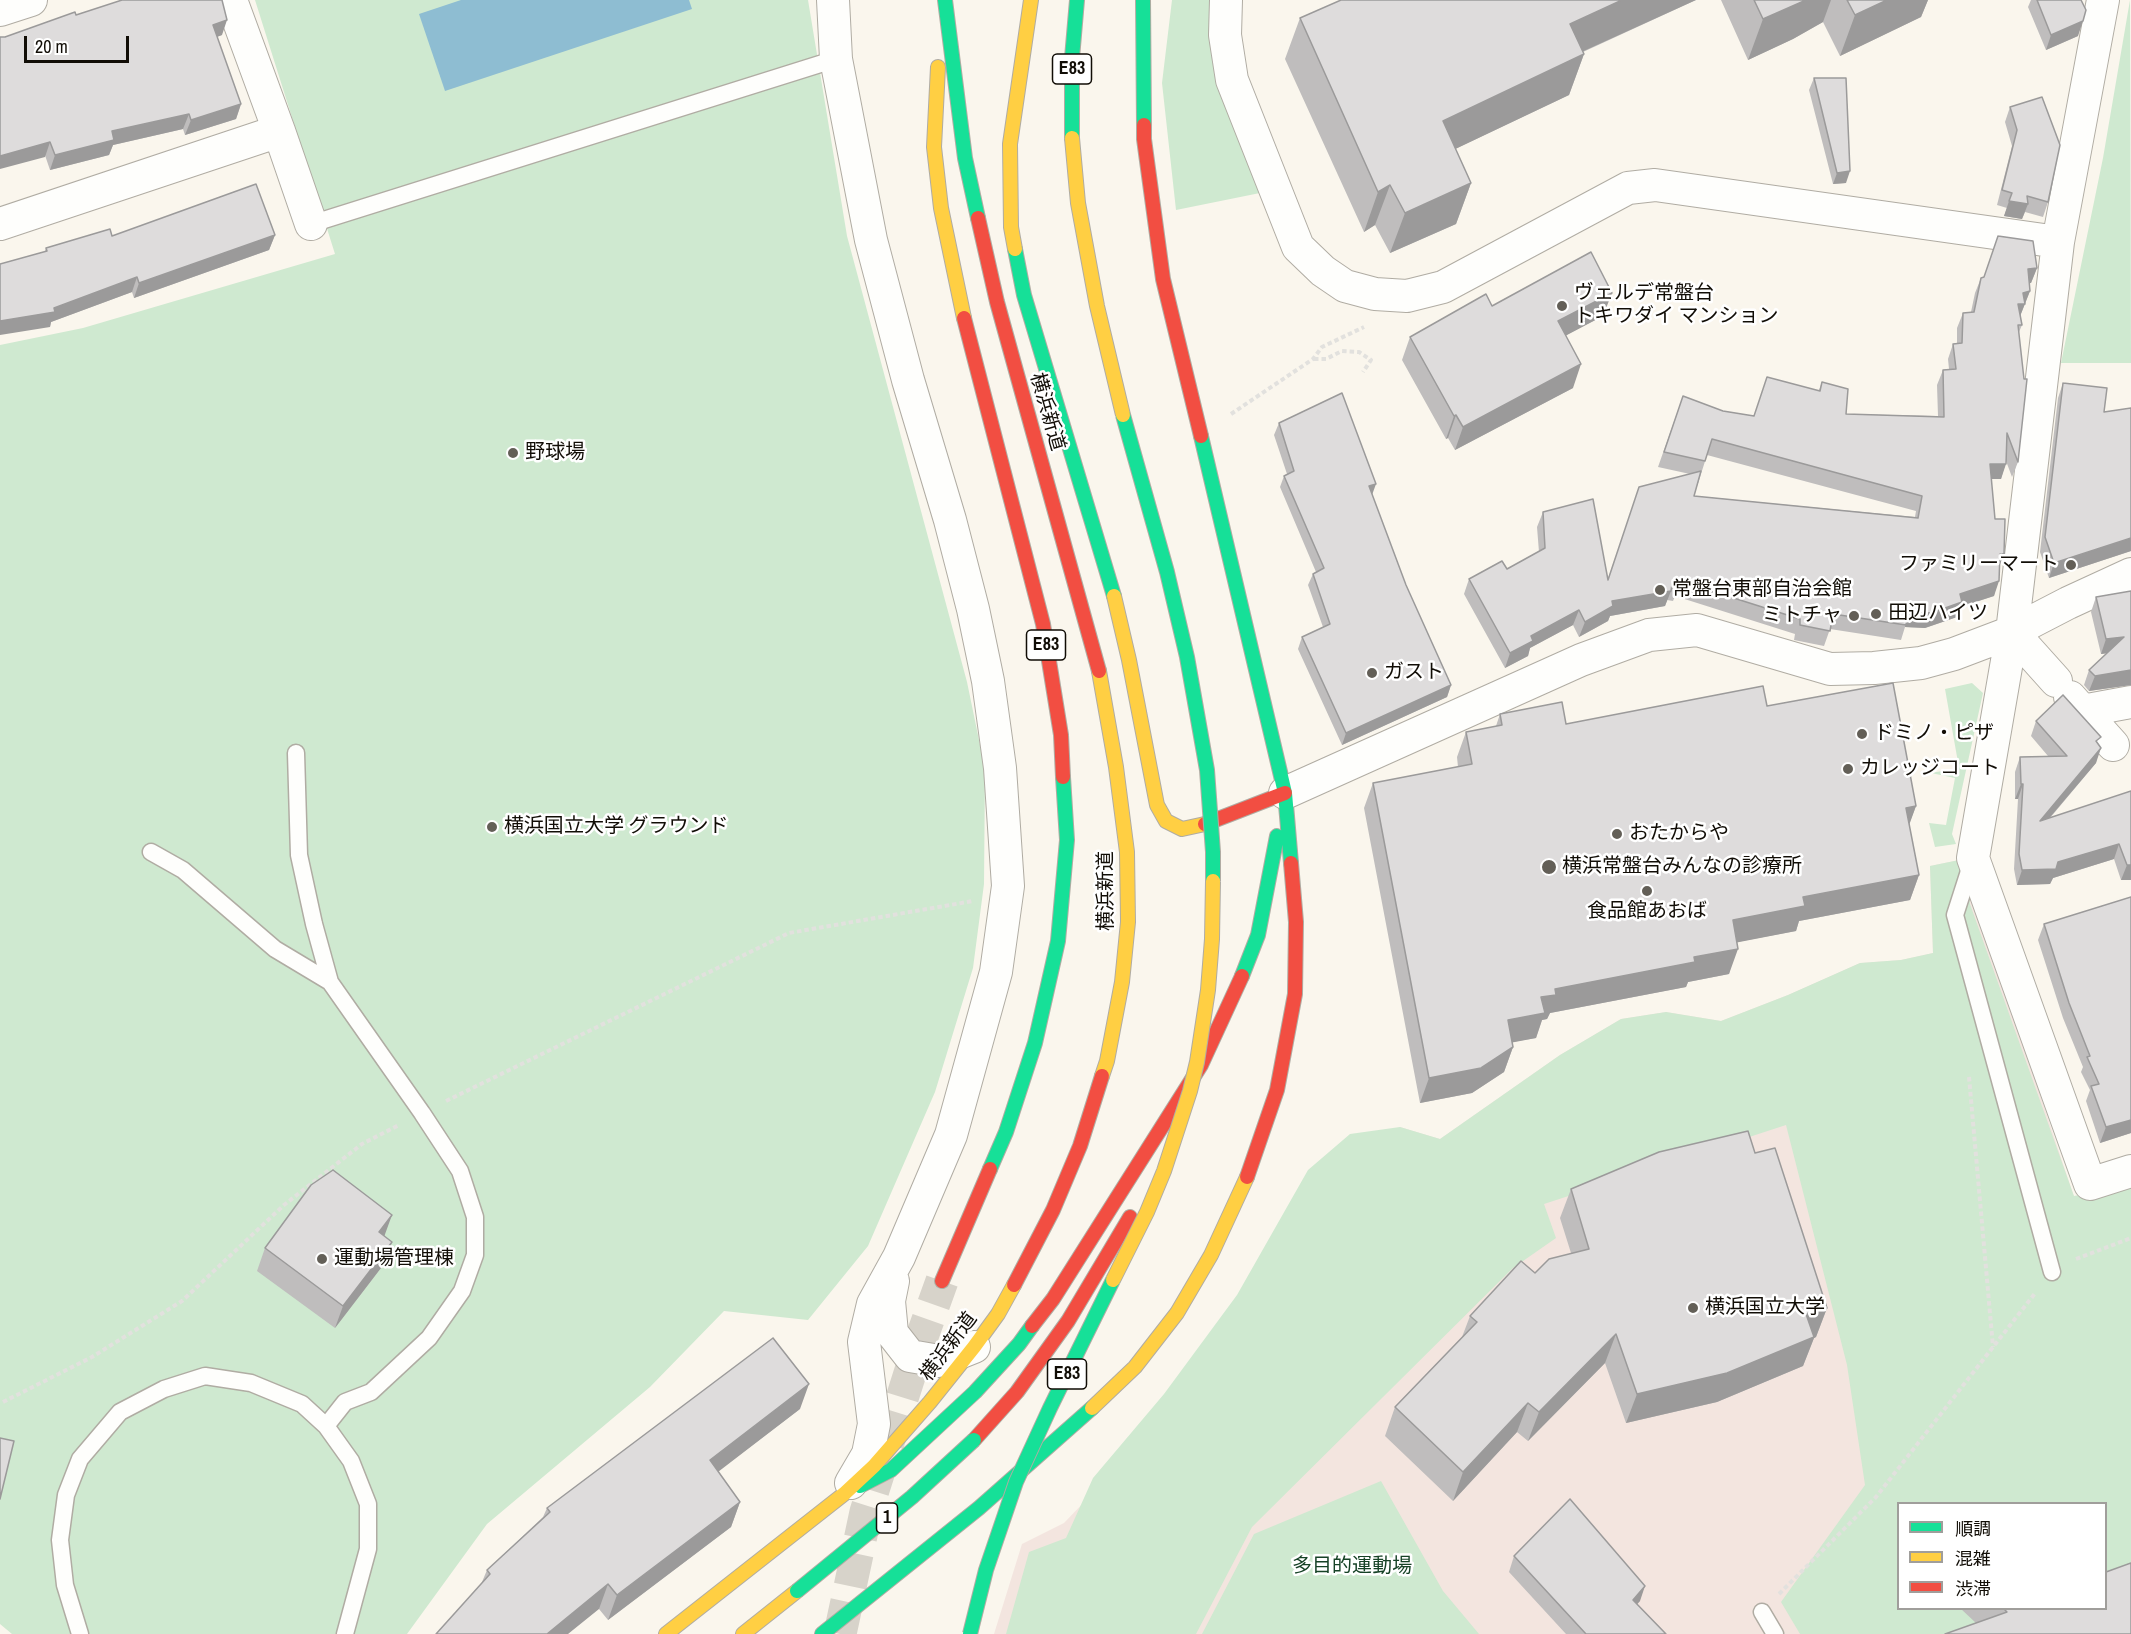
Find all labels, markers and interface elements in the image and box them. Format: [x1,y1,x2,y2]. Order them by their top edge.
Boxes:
scale bar [27,24,132,62]
text: 20 m [35,34,68,59]
road number: E83 [1052,54,1092,84]
place label: ヴェルデ常盤台 トキワダイ マンション [1574,282,1779,329]
marker: ヴェルデ常盤台 トキワダイ マンション [1555,299,1569,313]
street label: 横浜新道 [1024,370,1070,454]
place label: 野球場 [525,441,585,465]
marker: 野球場 [506,446,520,460]
place label: ファミリーマート [1899,553,2059,577]
marker: ファミリーマート [2064,558,2078,572]
place label: 常盤台東部自治会館 [1672,578,1852,602]
marker: 常盤台東部自治会館 [1653,583,1667,597]
place label: 田辺ハイツ [1888,602,1988,626]
place label: ミトチャ [1762,604,1842,628]
marker: 田辺ハイツ [1869,607,1883,621]
marker: ミトチャ [1847,609,1861,623]
road number: E83 [1026,630,1066,660]
place label: ガスト [1384,661,1444,685]
marker: ガスト [1365,666,1379,680]
place label: ドミノ・ピザ [1874,722,1994,746]
marker: ドミノ・ピザ [1855,727,1869,741]
place label: カレッジコート [1860,757,2000,781]
marker: カレッジコート [1841,762,1855,776]
place label: 横浜国立大学 グラウンド [504,815,729,839]
marker: 横浜国立大学 グラウンド [485,820,499,834]
place label: おたからや [1629,822,1729,846]
marker: おたからや [1610,827,1624,841]
street label: 横浜新道 [1095,851,1119,931]
place label: 横浜常盤台みんなの診療所 [1562,855,1802,879]
marker: 横浜常盤台みんなの診療所 [1540,858,1558,876]
marker: 食品館あおば [1640,884,1654,898]
place label: 食品館あおば [1587,900,1707,924]
place label: 運動場管理棟 [334,1247,454,1271]
marker: 運動場管理棟 [315,1252,329,1266]
place label: 横浜国立大学 [1705,1296,1825,1320]
marker: 横浜国立大学 [1686,1301,1700,1315]
street label: 横浜新道 [915,1308,983,1386]
road number: E83 [1048,1359,1086,1389]
legend [1897,1502,2107,1610]
road number: 1 [876,1503,898,1533]
text: 順調 [1955,1516,1991,1541]
text: 混雑 [1955,1546,1991,1571]
park label: 多目的運動場 [1292,1555,1412,1579]
text: 渋滞 [1955,1576,1991,1601]

